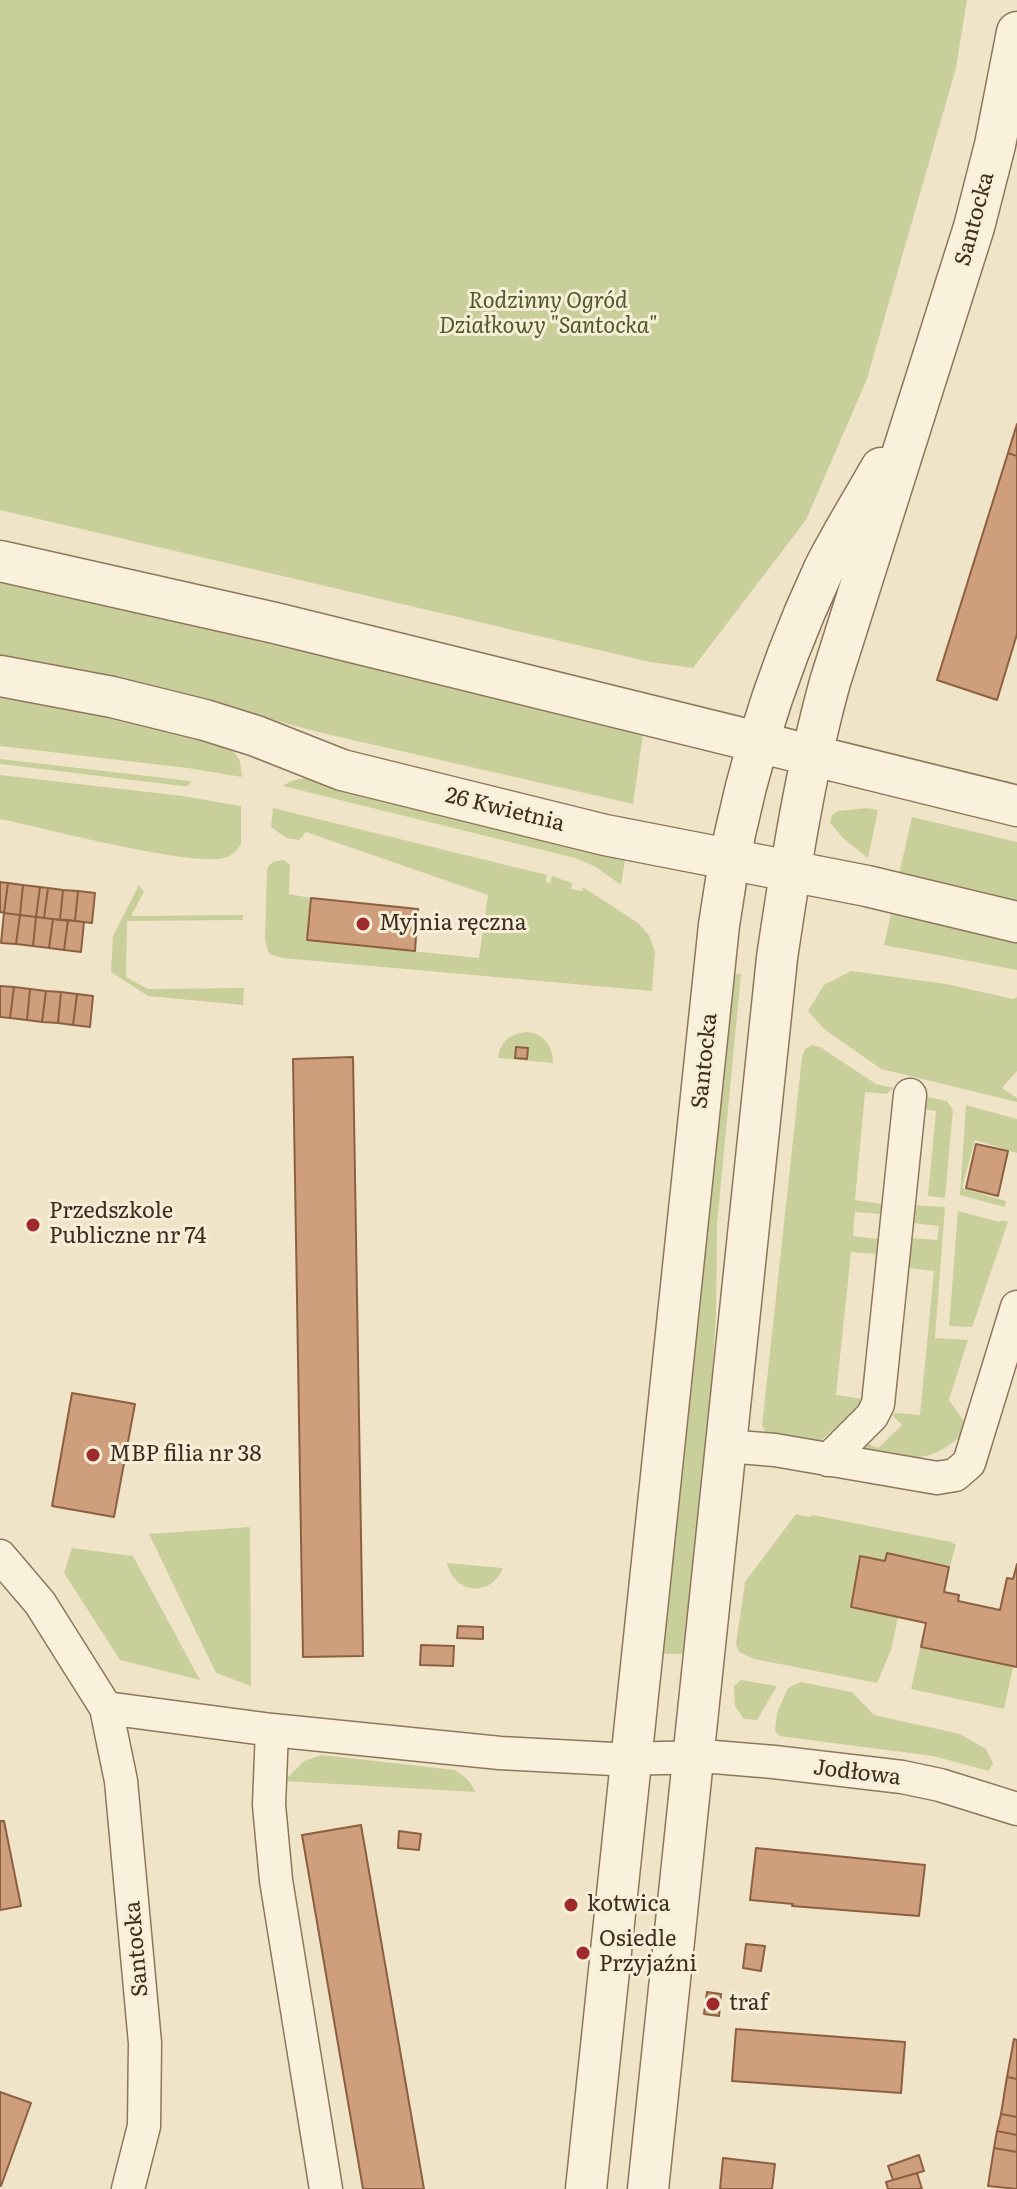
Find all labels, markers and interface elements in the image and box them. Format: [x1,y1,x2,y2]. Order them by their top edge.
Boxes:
street label: Santocka [950,169,1000,269]
park label: Rodzinny Ogród Działkowy "Santocka" [439,289,657,340]
street label: 26 Kwietnia [443,782,567,838]
place label: Myjnia ręczna [379,911,527,937]
marker: Myjnia ręczna [354,915,372,933]
street label: Santocka [687,1012,723,1110]
place label: Przedszkole Publiczne nr 74 [49,1199,206,1250]
marker: Przedszkole Publiczne nr 74 [24,1216,42,1234]
place label: MBP filia nr 38 [109,1442,262,1468]
marker: MBP filia nr 38 [84,1446,102,1464]
street label: Jodłowa [812,1755,902,1791]
place label: kotwica [587,1892,670,1918]
marker: kotwica [562,1896,580,1914]
street label: Santocka [120,1900,154,1998]
place label: Osiedle Przyjaźni [599,1927,697,1978]
marker: Osiedle Przyjaźni [574,1944,592,1962]
place label: traf [729,1991,768,2017]
marker: traf [704,1995,722,2013]

